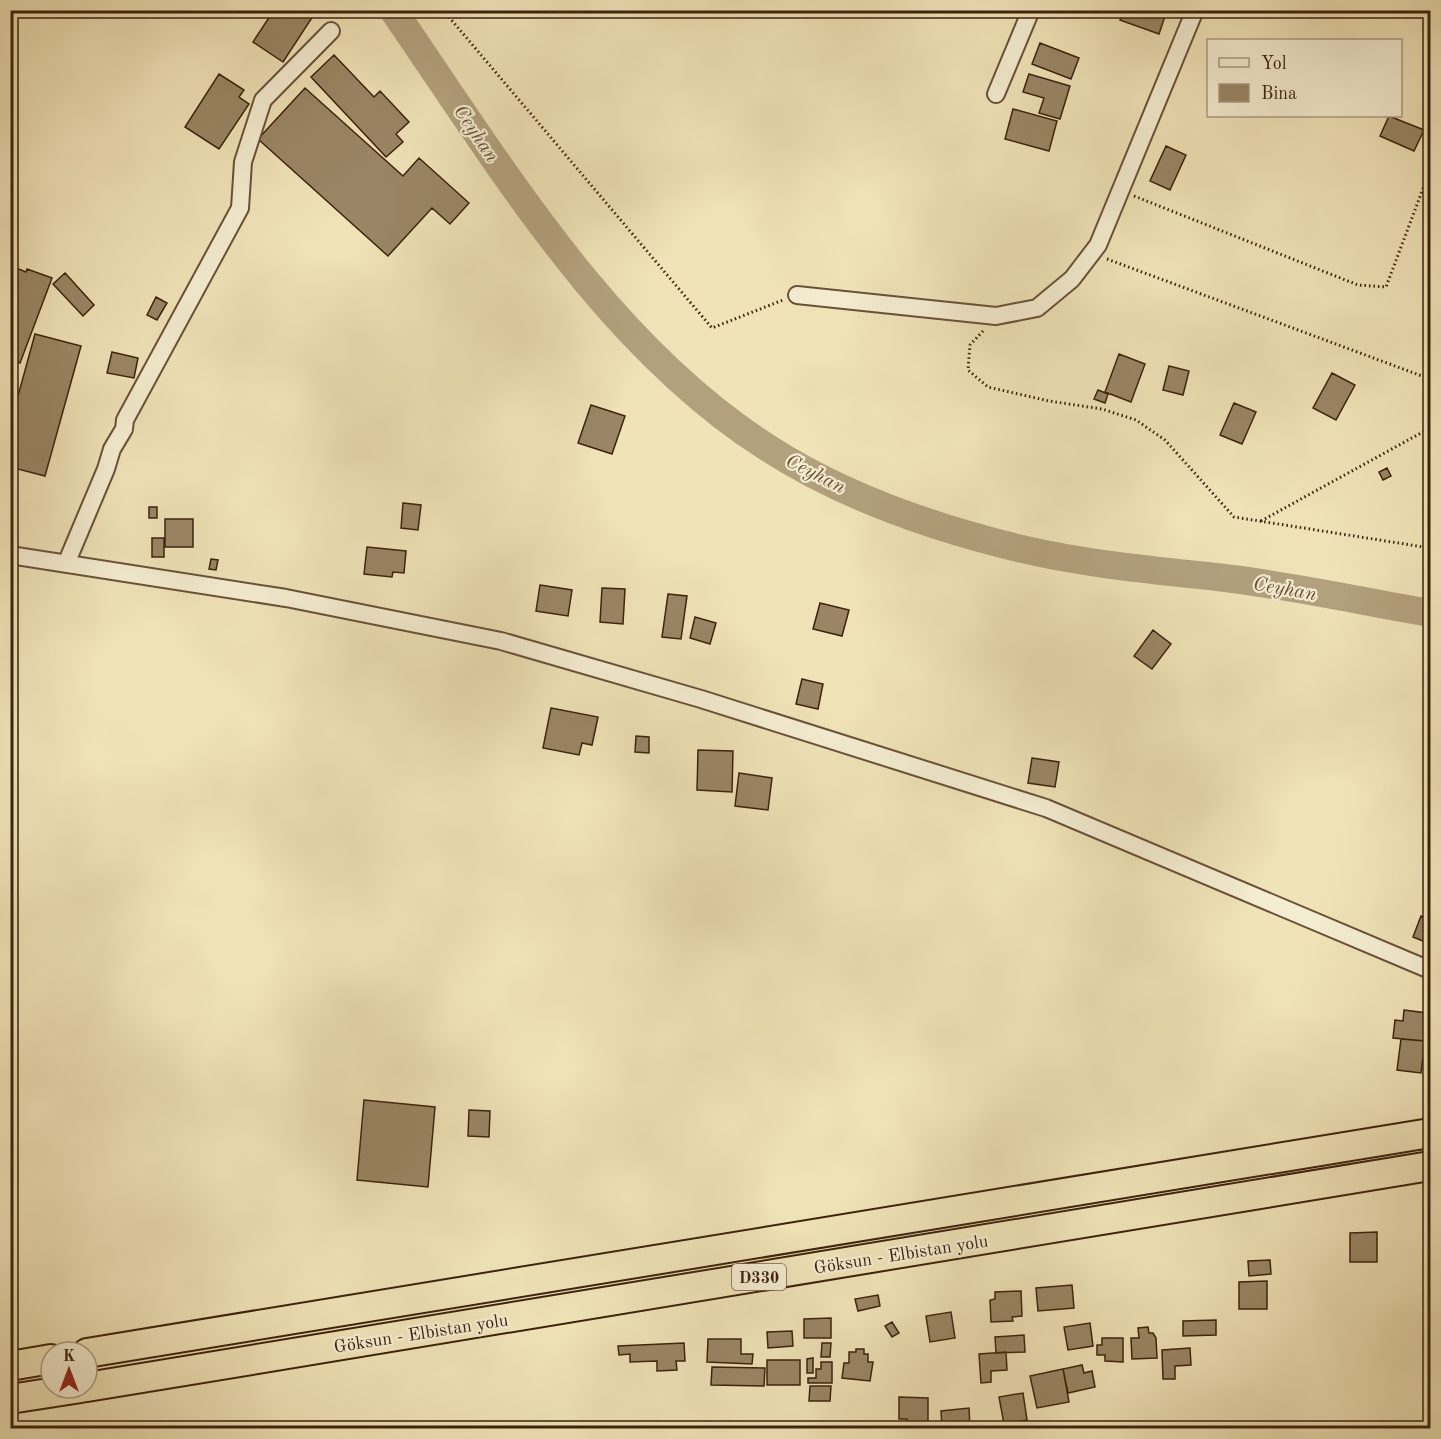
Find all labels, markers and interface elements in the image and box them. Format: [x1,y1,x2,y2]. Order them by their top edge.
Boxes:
legend [1207,39,1402,117]
text: Yol [1261,55,1287,73]
text: Bina [1261,85,1297,103]
water label: Ceyhan [449,102,502,166]
water label: Ceyhan [782,451,848,498]
water label: Ceyhan [1251,575,1318,605]
street label: Göksun - Elbistan yolu [813,1232,990,1278]
road number: D330 [732,1264,786,1290]
street label: Göksun - Elbistan yolu [333,1311,510,1357]
north arrow [39,1340,99,1400]
text: K [63,1349,75,1365]

